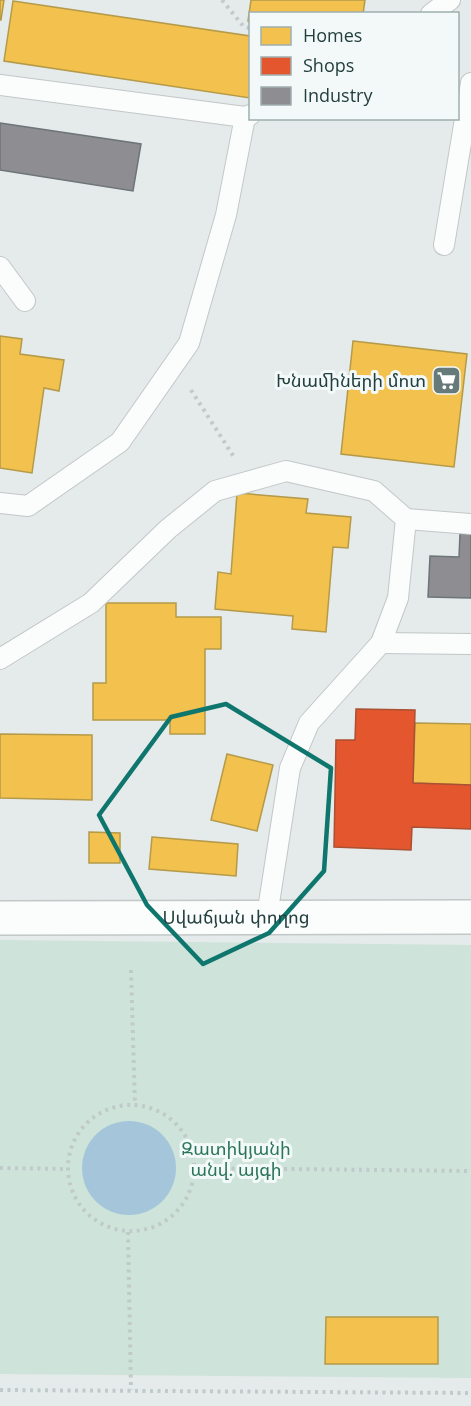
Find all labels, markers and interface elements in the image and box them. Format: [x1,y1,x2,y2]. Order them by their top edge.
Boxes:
legend [249,12,459,120]
text: Homes [303,23,362,47]
text: Shops [303,53,354,77]
text: Industry [303,83,373,107]
supermarket icon: Խնամիների մոտ [431,365,463,397]
place label: Խնամիների մոտ [276,368,426,392]
street label: Սվաճյան փողոց [162,904,310,929]
park label: Զատիկյանի անվ. այգի [181,1136,291,1181]

